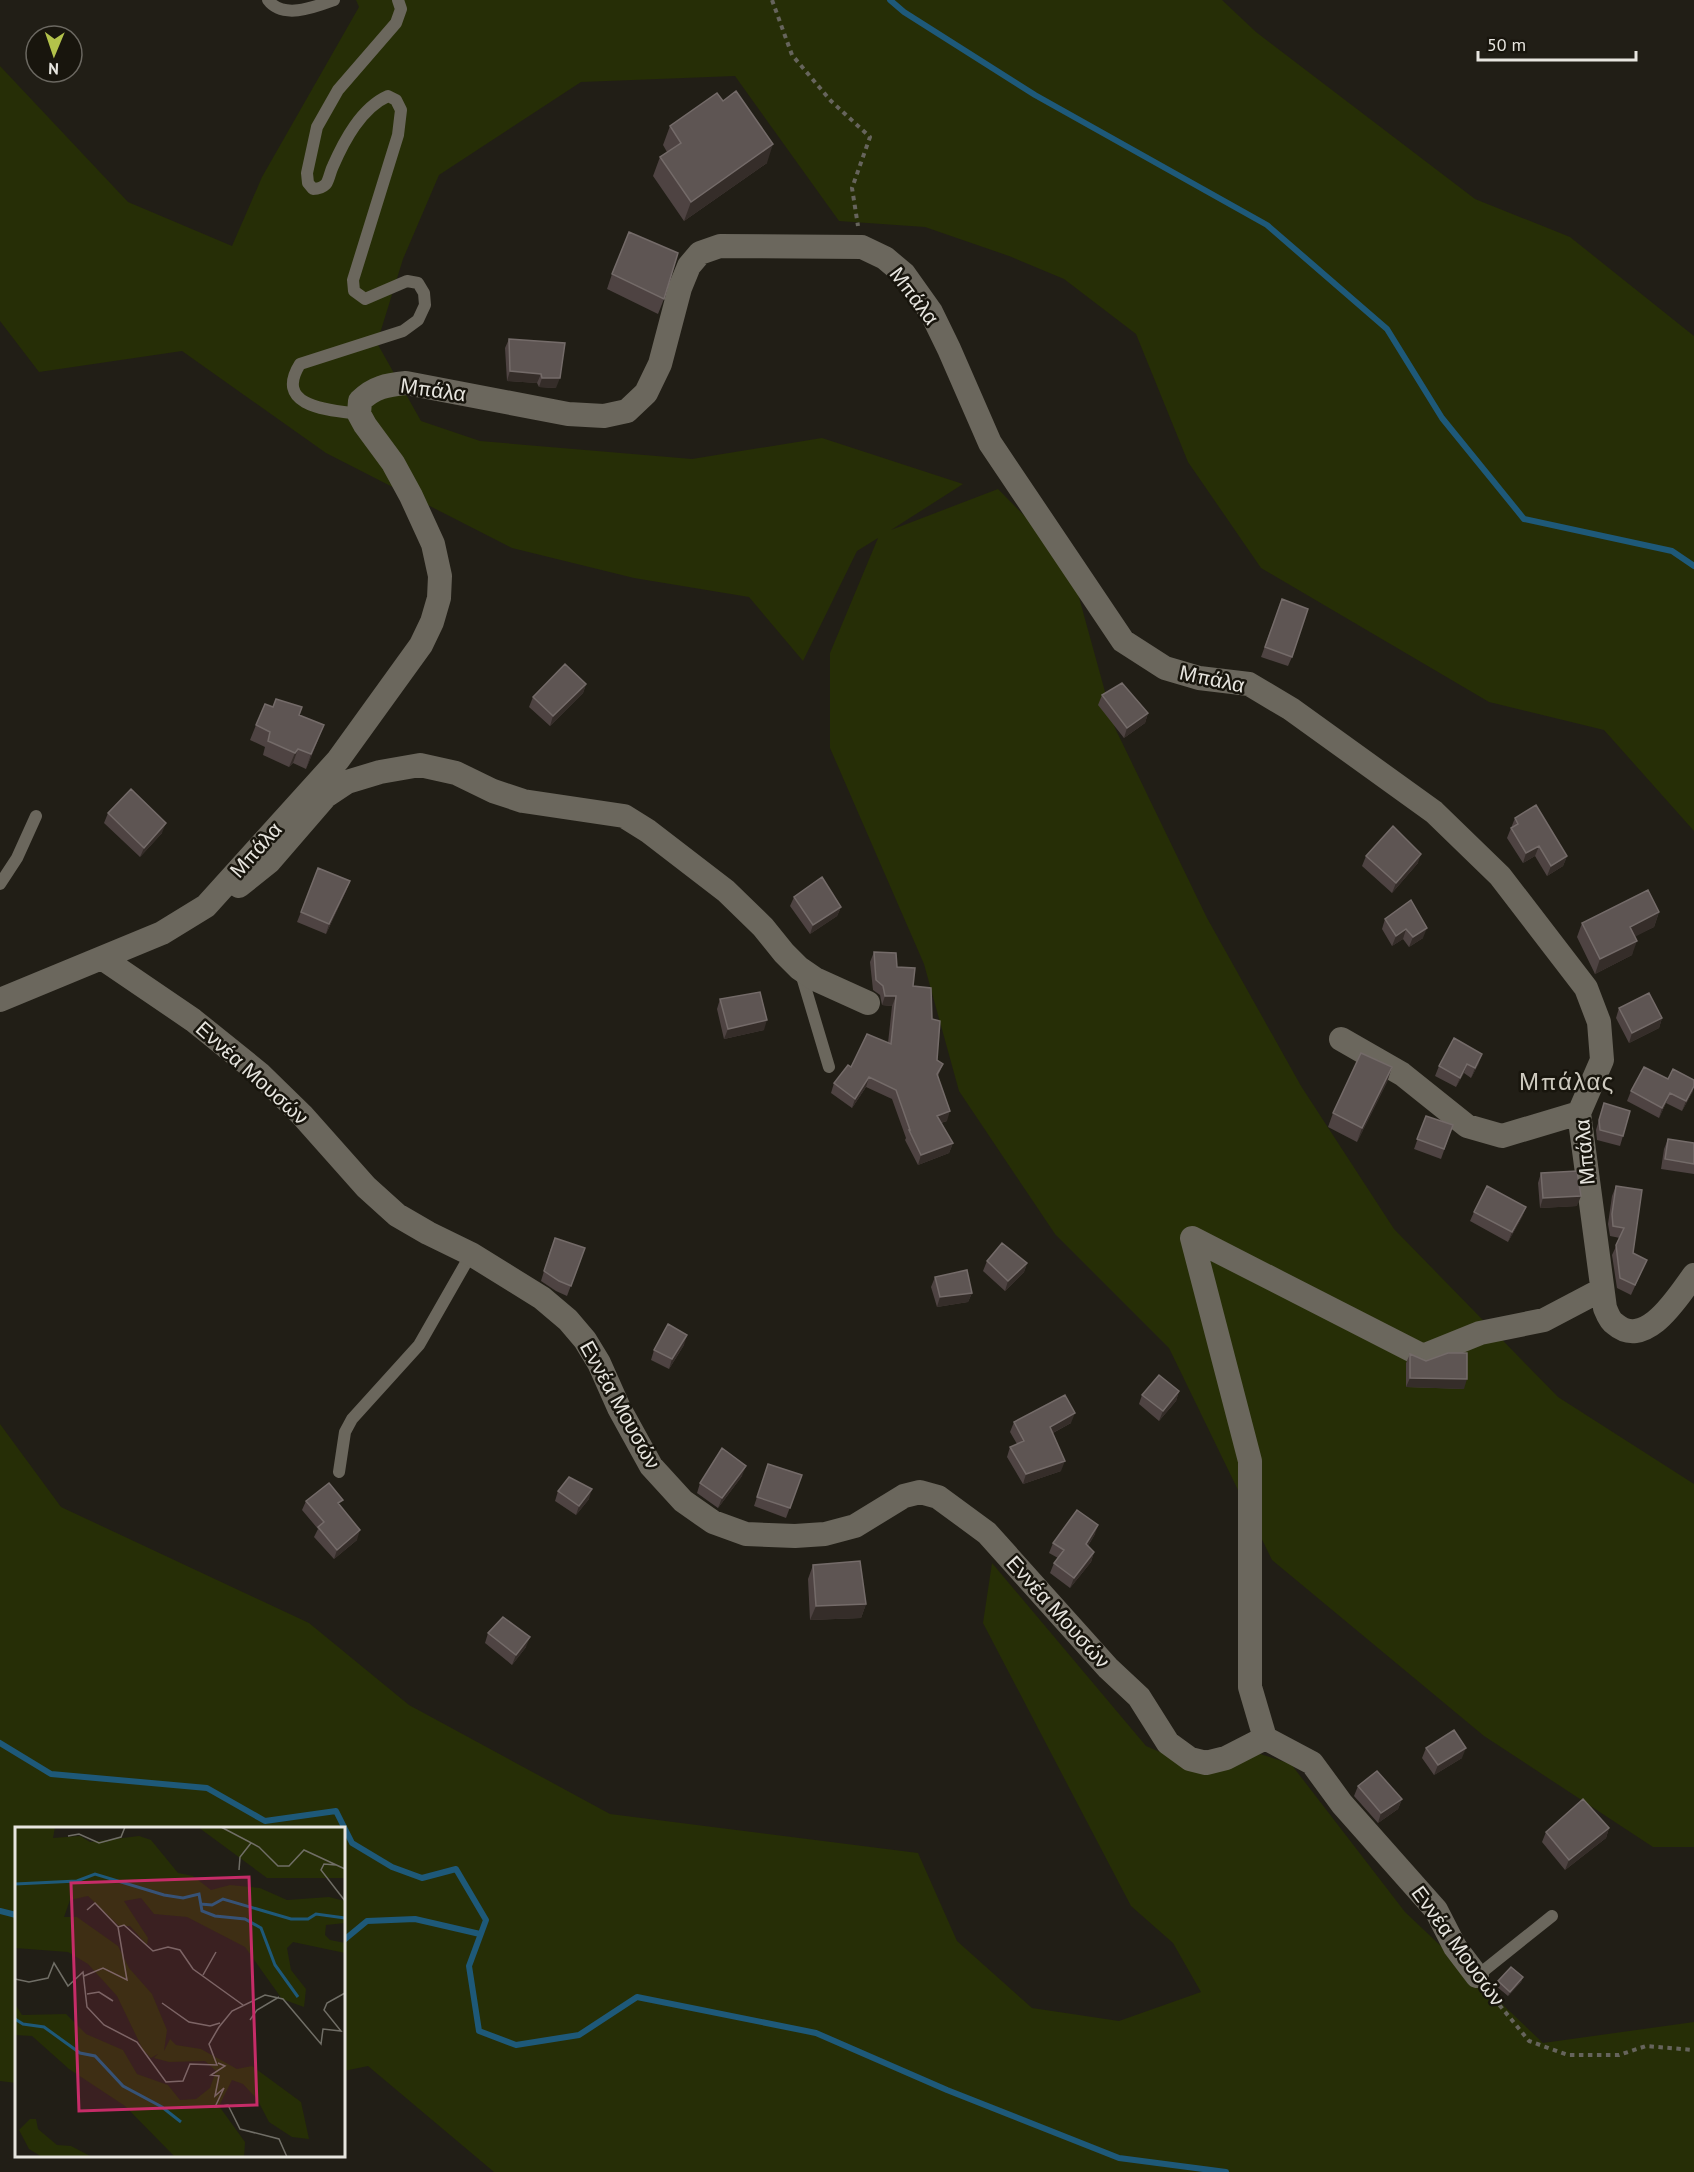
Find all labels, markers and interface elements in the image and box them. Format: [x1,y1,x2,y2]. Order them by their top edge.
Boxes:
north arrow [24,24,84,84]
scale bar [1478,24,1636,62]
text: 50 m [1487,33,1526,56]
text: N [48,59,59,79]
street label: Μπάλα [884,261,945,330]
street label: Μπάλα [399,372,468,407]
street label: Μπάλα [1177,658,1247,699]
street label: Μπάλα [224,816,288,883]
street label: Εννέα Μουσών [190,1015,314,1130]
district label: Μπάλας [1519,1066,1615,1097]
street label: Μπάλα [1568,1118,1601,1186]
street label: Εννέα Μουσών [574,1336,667,1474]
street label: Εννέα Μουσών [1001,1550,1116,1674]
inset map [15,1827,345,2157]
street label: Εννέα Μουσών [1406,1880,1511,2011]

